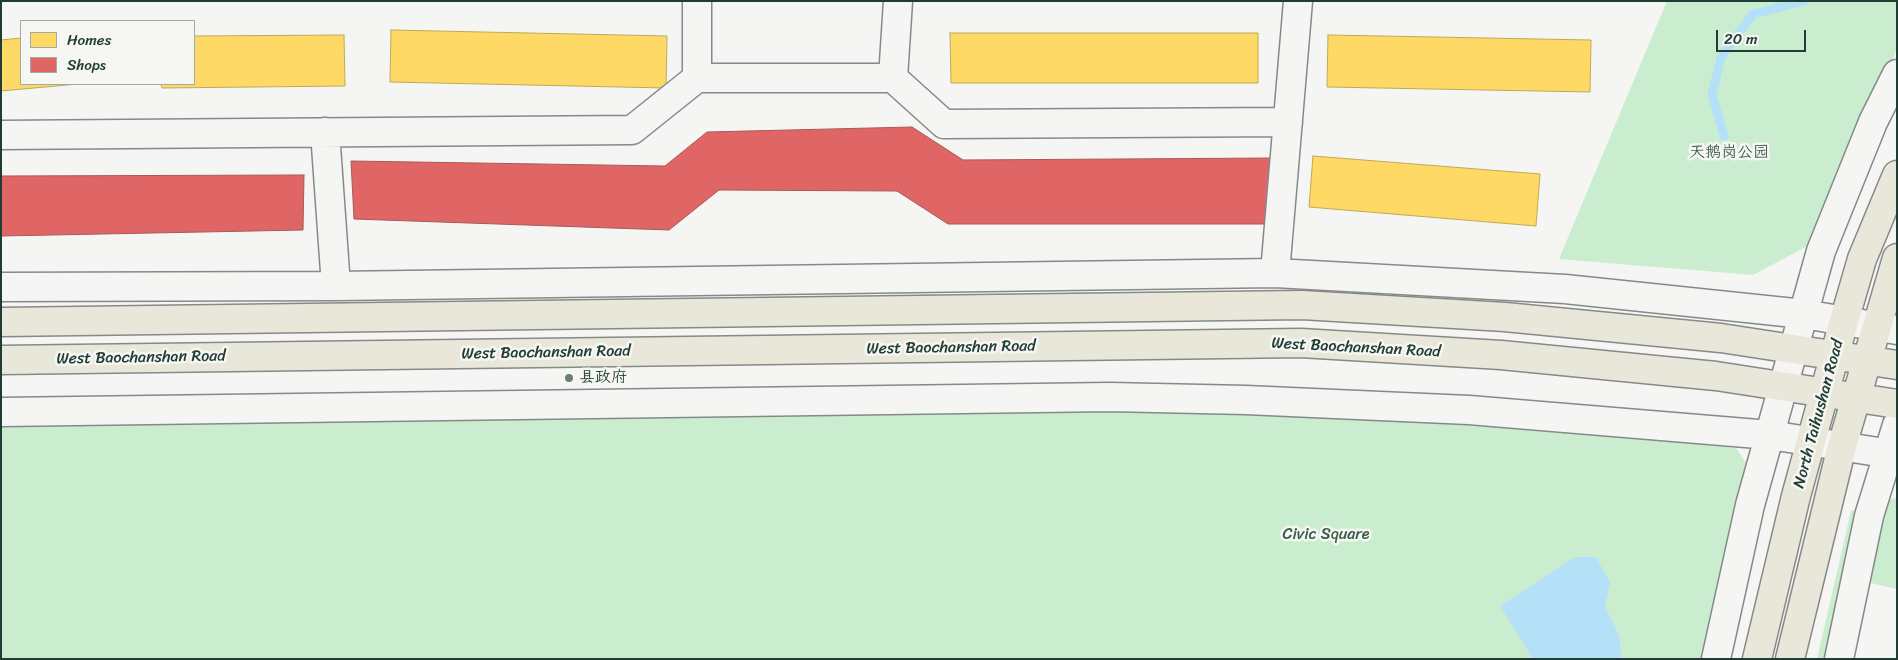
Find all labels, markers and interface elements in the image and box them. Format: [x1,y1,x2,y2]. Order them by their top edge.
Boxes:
legend [20,20,195,85]
scale bar [1718,20,1808,52]
text: 20 m [1724,26,1758,52]
text: Homes [67,27,111,53]
text: Shops [67,52,106,78]
park label: 天鹅岗公园 [1689,143,1769,163]
street label: West Baochanshan Road [1271,334,1441,362]
street label: West Baochanshan Road [866,337,1036,359]
street label: North Taihushan Road [1790,338,1848,490]
street label: West Baochanshan Road [461,342,631,364]
street label: West Baochanshan Road [56,347,226,369]
place label: 县政府 [579,368,627,388]
marker: 县政府 [563,372,575,384]
park label: Civic Square [1282,525,1370,545]

